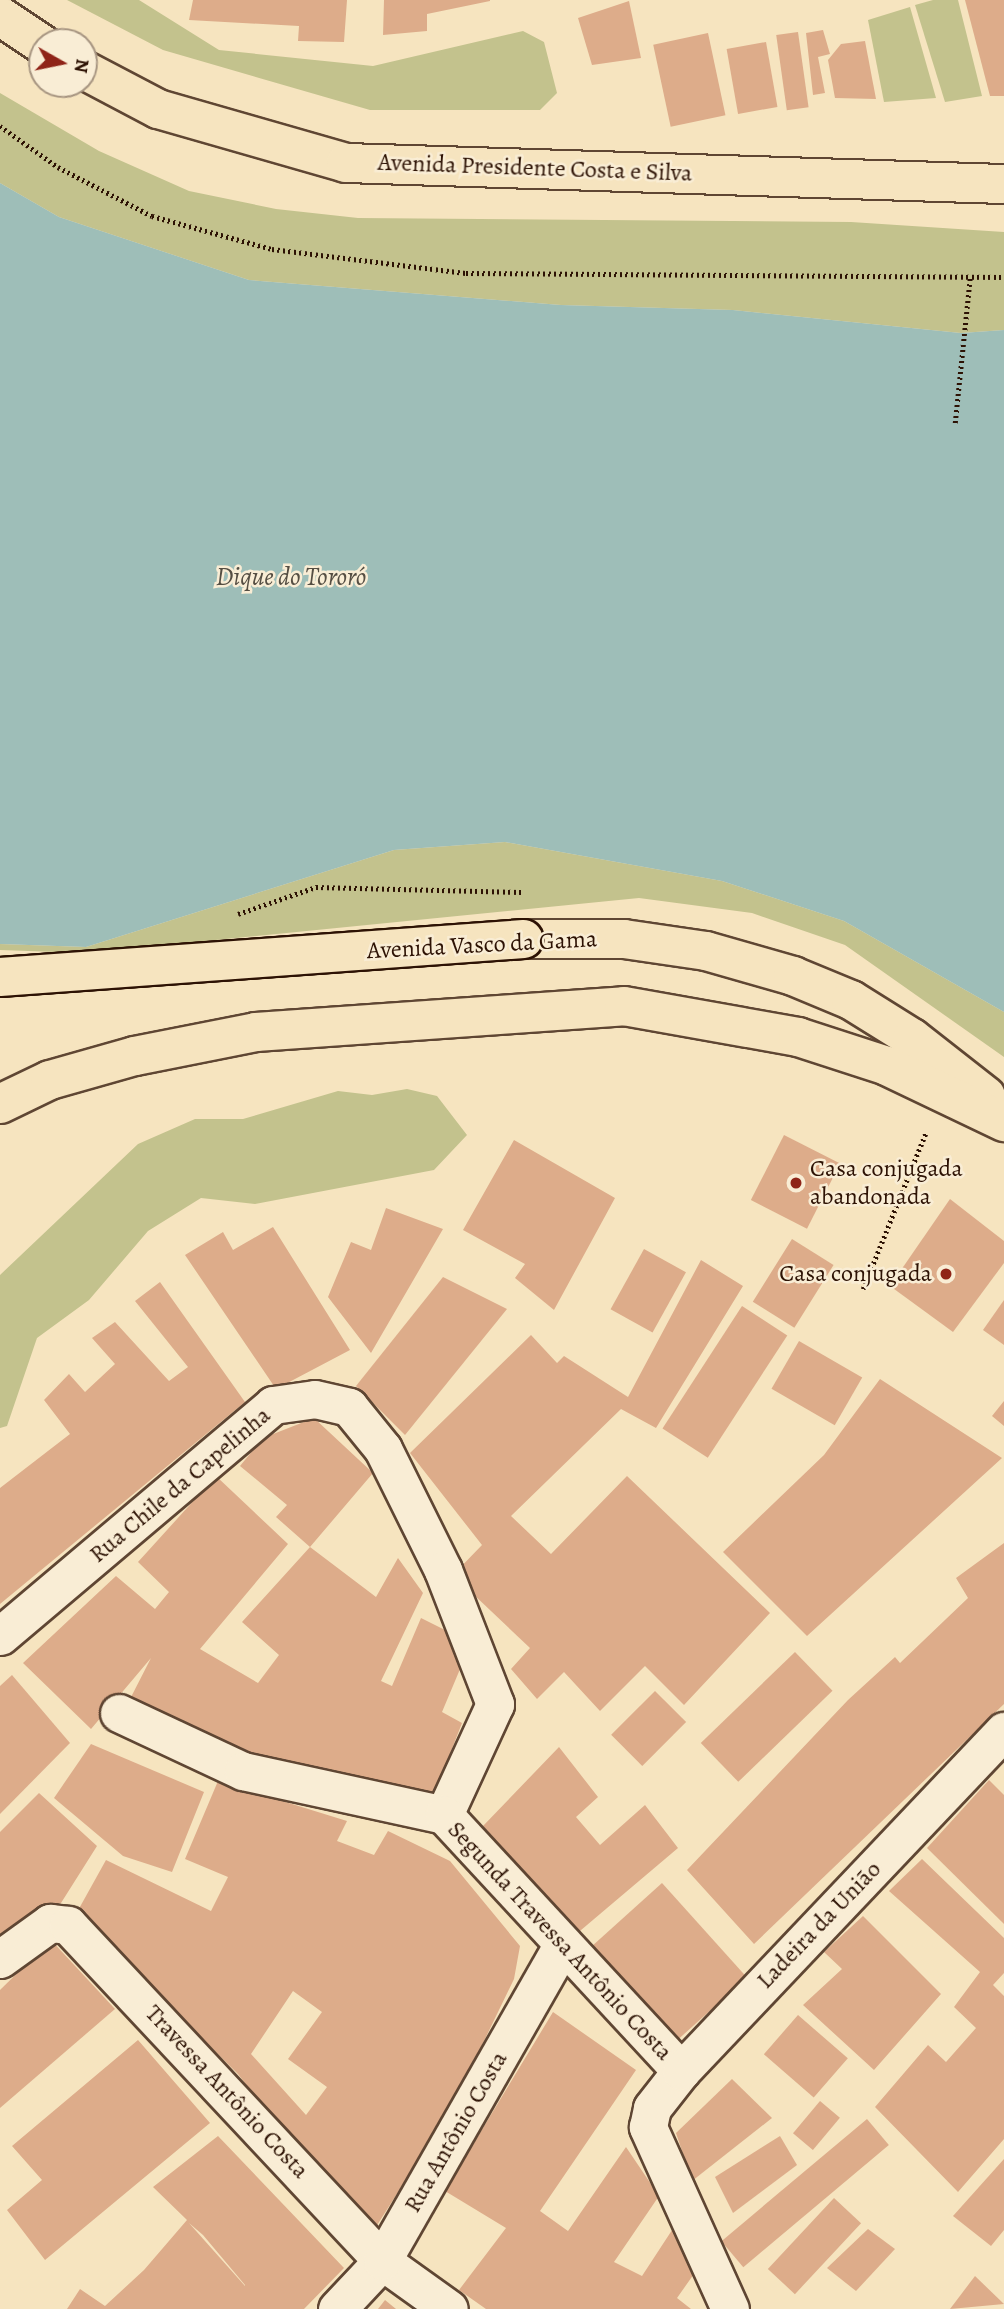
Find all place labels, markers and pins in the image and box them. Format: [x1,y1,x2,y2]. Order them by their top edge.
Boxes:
place label: Casa conjugada abandonada [810,1155,963,1211]
marker: Casa conjugada abandonada [788,1175,804,1191]
place label: Casa conjugada [779,1260,932,1288]
marker: Casa conjugada [938,1266,954,1282]

